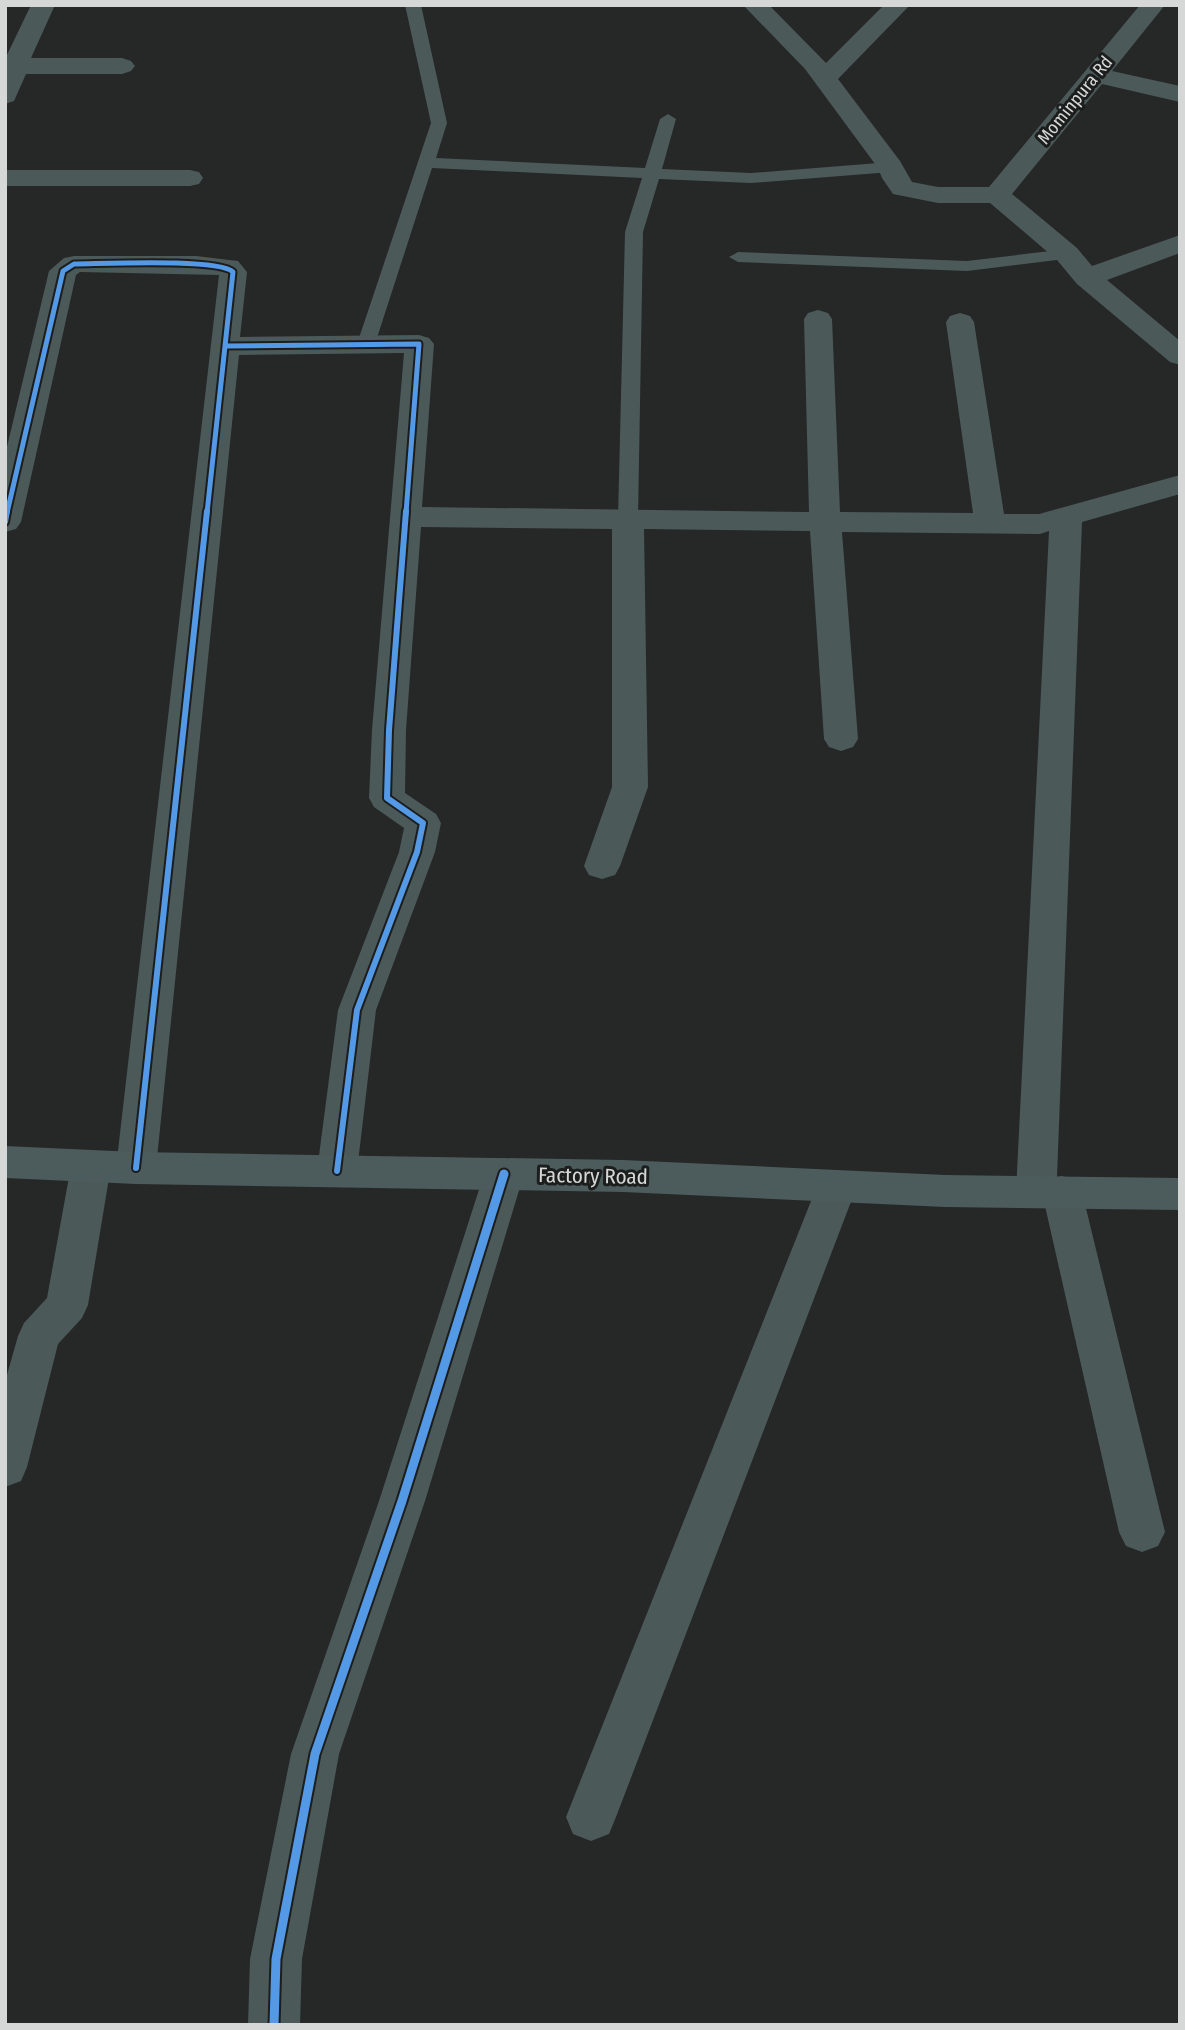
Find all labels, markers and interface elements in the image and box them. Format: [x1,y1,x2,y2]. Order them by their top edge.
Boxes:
street label: Mominpura Rd [1033,51,1117,149]
street label: Factory Road [538,1162,648,1190]

